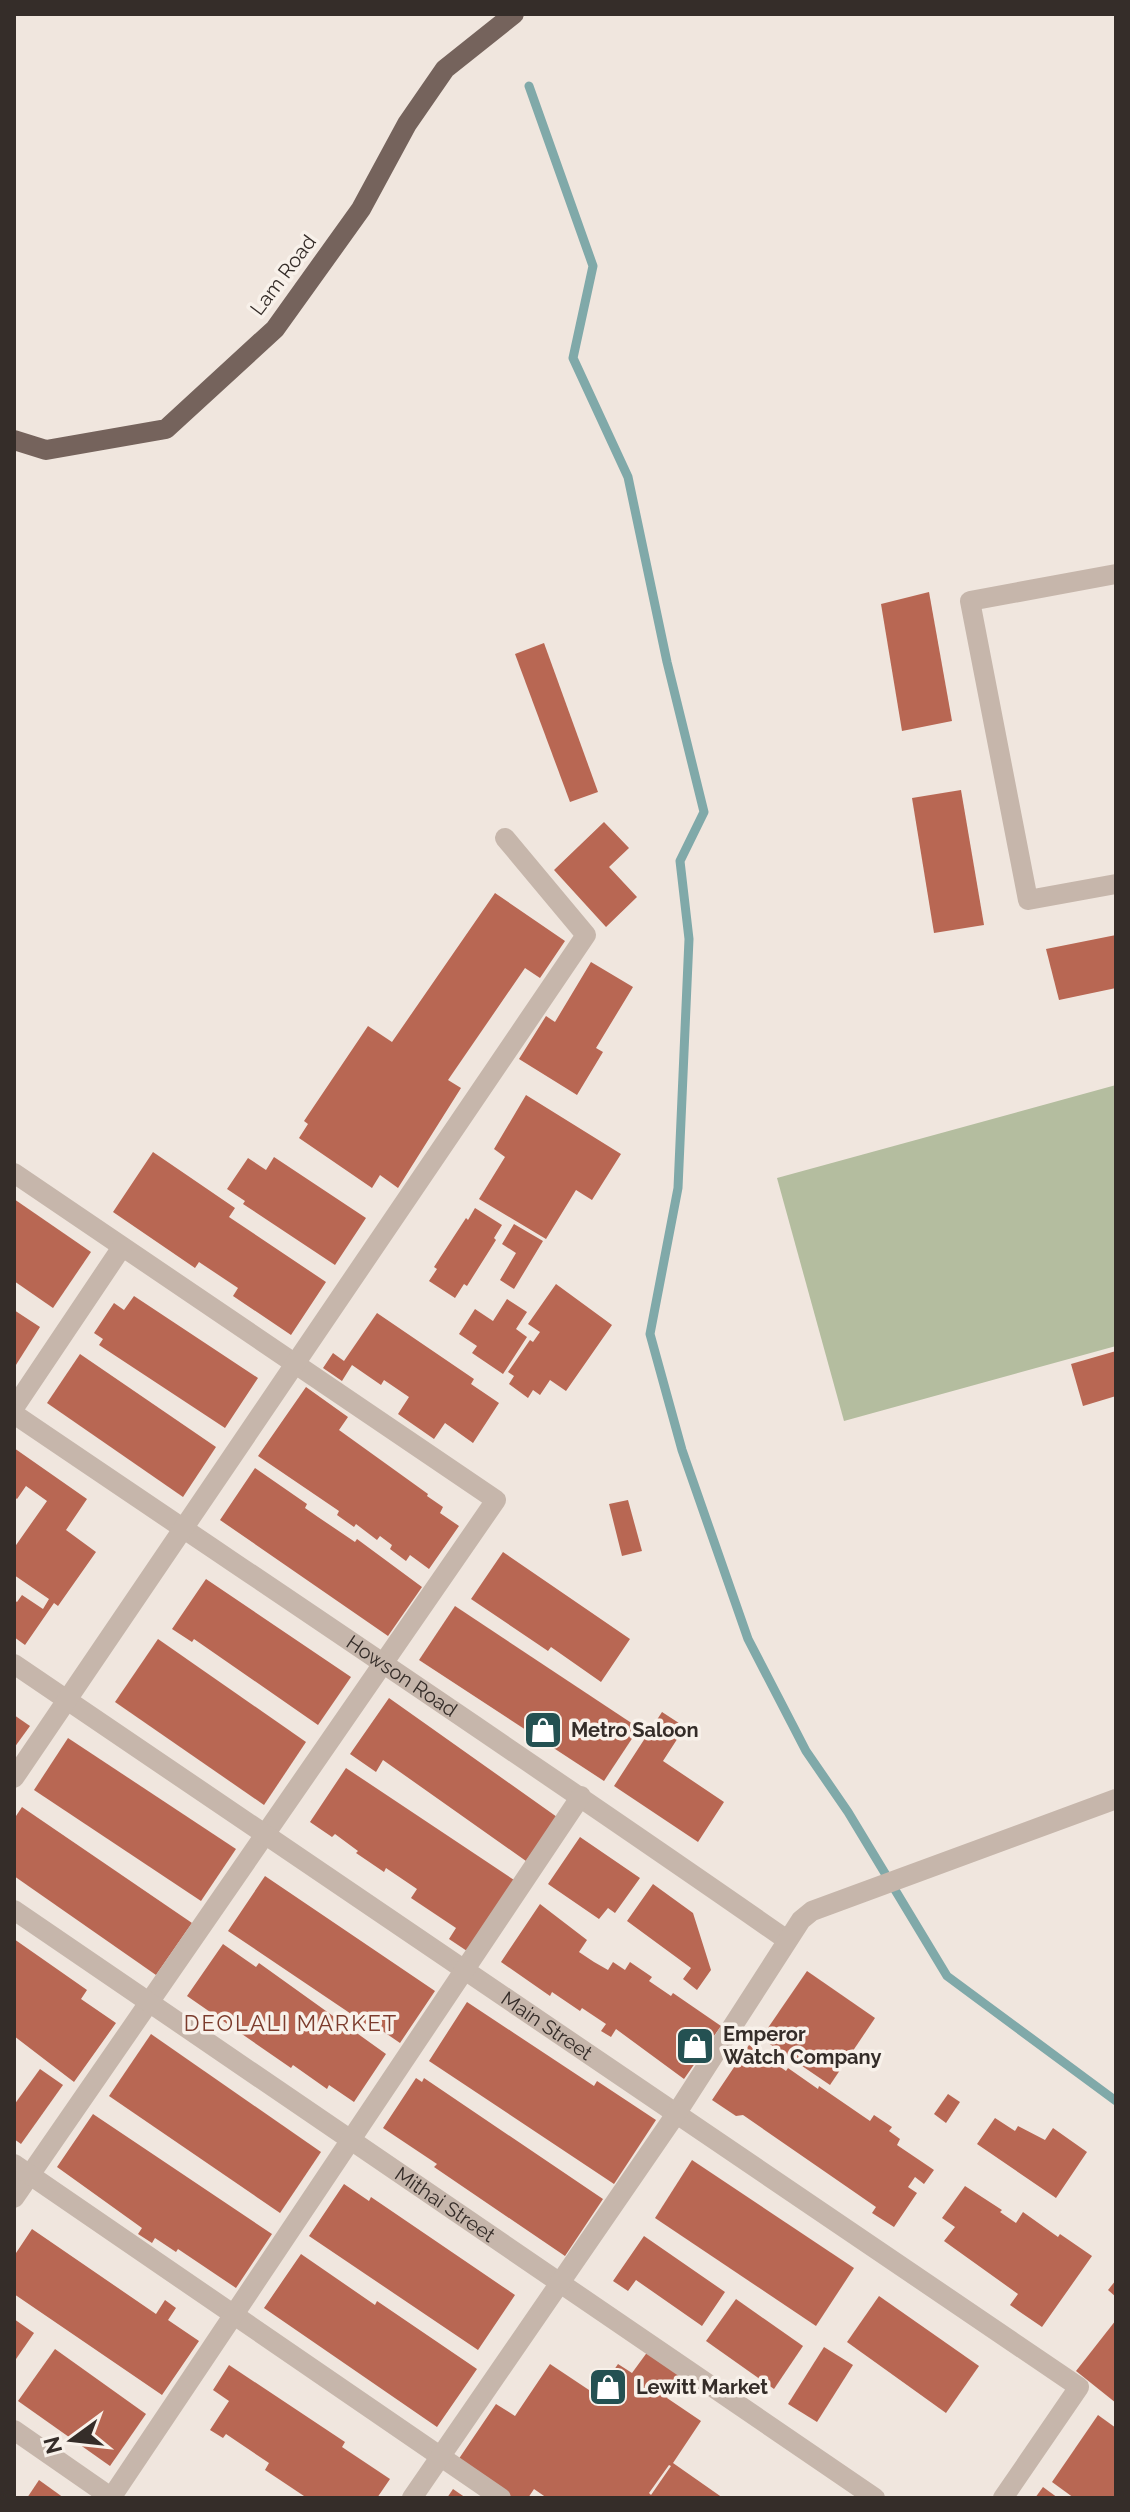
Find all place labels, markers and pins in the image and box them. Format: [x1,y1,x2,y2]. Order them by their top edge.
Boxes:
shop icon: Metro Saloon [522,1709,564,1751]
place label: Metro Saloon [571,1718,699,1742]
place label: Emperor Watch Company [723,2022,881,2069]
shop icon: Emperor Watch Company [674,2025,716,2067]
shop icon: Lewitt Market [587,2366,629,2408]
place label: Lewitt Market [636,2375,768,2399]

